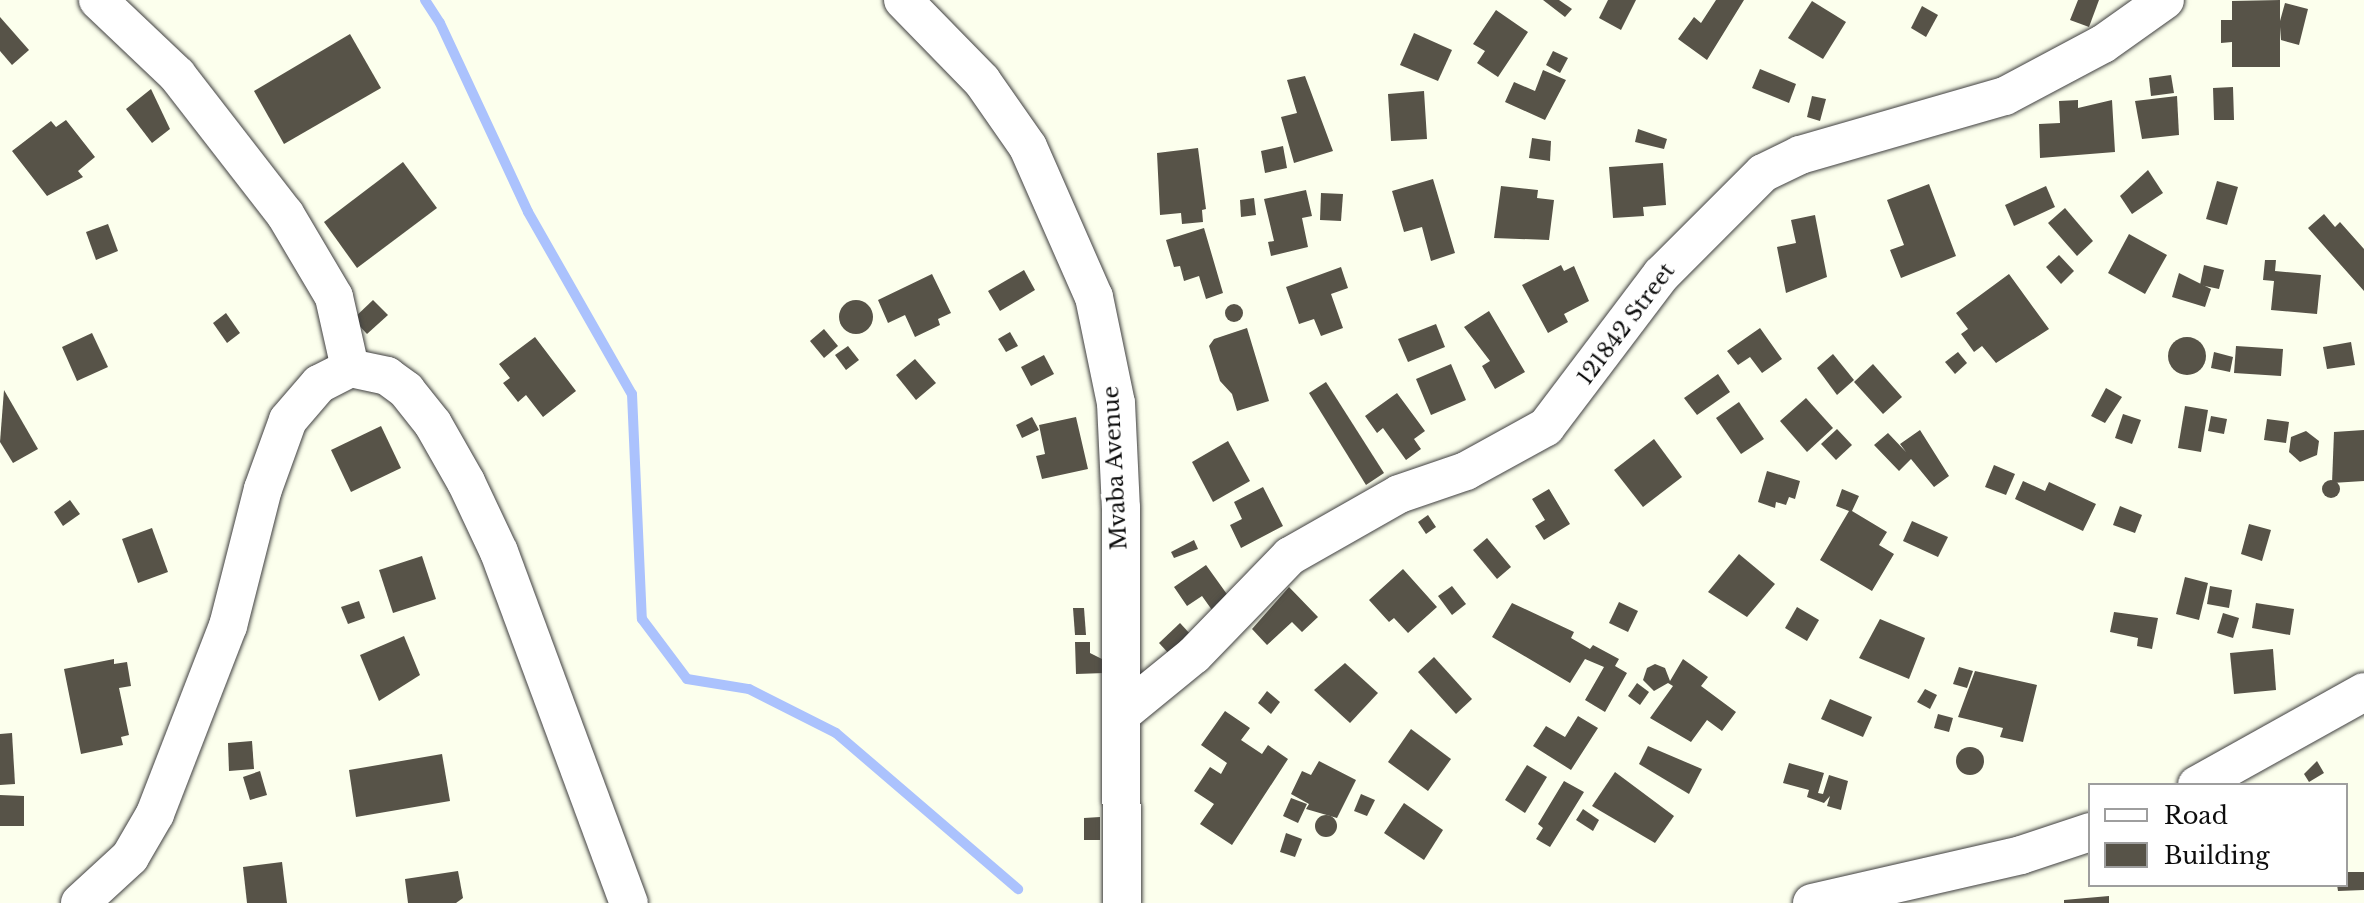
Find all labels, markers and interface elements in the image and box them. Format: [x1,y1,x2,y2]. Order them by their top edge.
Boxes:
street label: 121842 Street [1572,258,1680,390]
street label: Mvaba Avenue [1097,385,1133,551]
legend [2088,783,2348,887]
text: Road [2164,801,2228,830]
text: Building [2164,841,2270,870]

